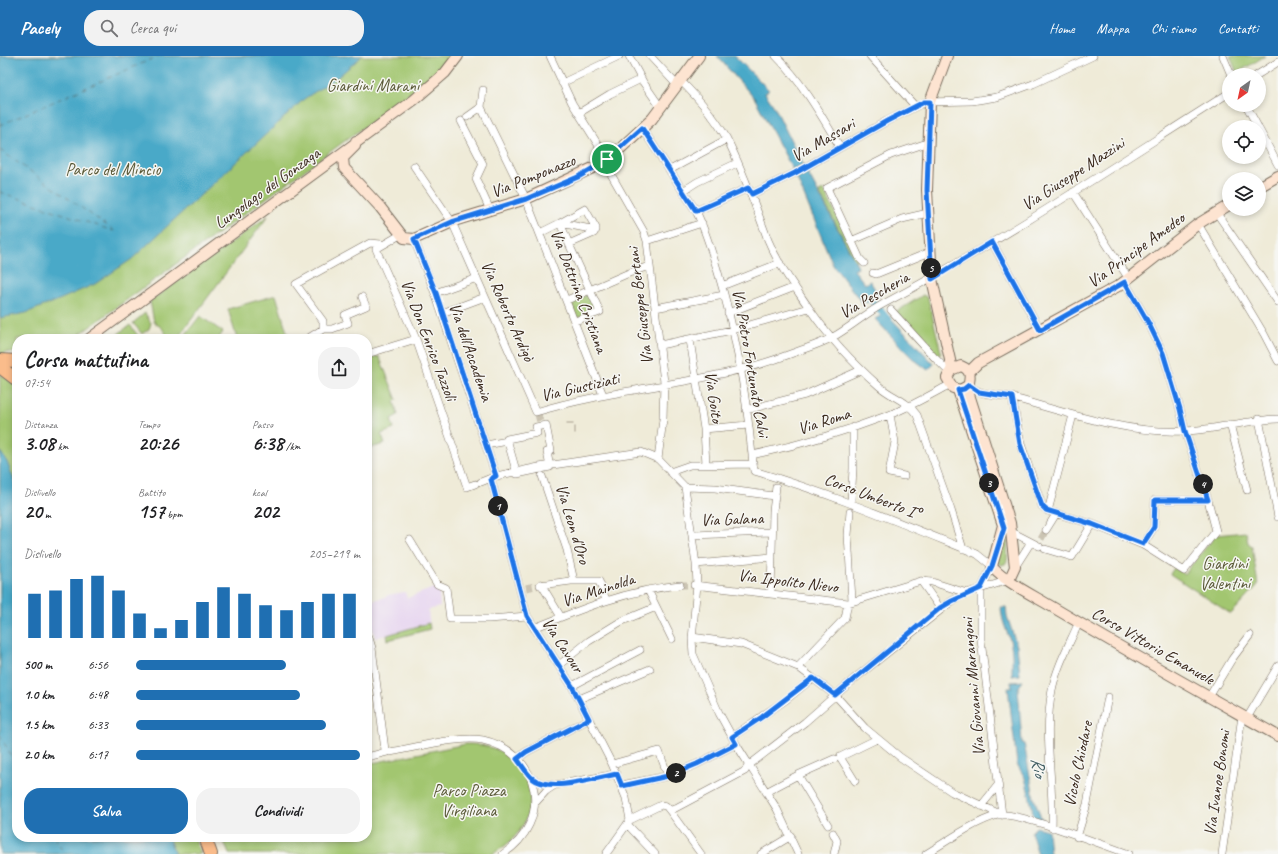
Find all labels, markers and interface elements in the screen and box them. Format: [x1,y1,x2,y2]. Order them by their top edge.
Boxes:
search box [84,10,364,46]
text: Pacely [20,16,60,40]
icon: search [98,17,120,39]
text: Cerca qui [130,19,176,38]
text: Home [1049,20,1075,37]
text: Mappa [1097,20,1129,37]
text: Chi siamo [1151,20,1196,37]
text: Contatti [1218,20,1258,37]
north arrow [1222,68,1266,112]
map controls [1222,68,1266,216]
park label: Giardini Marani [327,75,421,96]
street label: Via Massari [787,113,860,167]
button: locate [1222,120,1266,164]
street label: Via Giuseppe Mazzini [1018,131,1131,215]
street label: Lungolago del Gonzaga [210,142,325,233]
pin [590,142,624,176]
icon: arrive [596,148,618,170]
street label: Via Pomponazzo [488,149,579,202]
park label: Parco del Mincio [66,159,161,180]
button: layers [1222,172,1266,216]
street label: Via Principe Amedeo [1083,206,1190,292]
street label: Via Dottrina Cristiana [546,226,613,358]
street label: Via Giuseppe Bertani [622,243,658,366]
street label: Via Roberto Ardigò [476,257,540,366]
pin: 5 [921,258,941,278]
text: 5 [929,261,933,275]
street label: Via Pescheria [835,266,914,323]
street label: Via Don Enrico Tazzoli [396,277,462,405]
street label: Via Pietro Fortunato Calvi [728,288,775,440]
street label: Via dell'Accademia [444,300,498,405]
text: Corsa mattutina [24,346,148,374]
button: share [318,347,360,389]
street label: Via Giustiziati [539,367,623,406]
street label: Via Goito [700,370,728,426]
text: 07:54 [24,375,50,391]
street label: Via Roma [795,402,854,439]
text: Distanza [24,417,57,431]
text: Tempo [138,417,160,431]
text: Passo [252,417,273,431]
text: 3.08 [24,431,55,456]
text: 20:26 [138,431,178,456]
text: 6:38 [252,431,283,456]
text: km [55,439,68,453]
text: /km [283,439,300,453]
street label: Corso Umberto I° [821,468,925,525]
pin: 3 [979,473,999,493]
pin: 4 [1193,474,1213,494]
text: 3 [987,476,991,490]
text: 4 [1201,477,1205,491]
street label: Via Leon d'Oro [551,482,595,567]
text: Dislivello [24,485,55,499]
text: Battito [138,485,165,499]
text: kcal [252,485,267,499]
pin: 1 [488,496,508,516]
text: 20 [24,499,42,524]
text: 157 [138,499,165,524]
text: 202 [252,499,279,524]
text: 1 [496,499,500,513]
text: m [42,507,51,521]
text: bpm [165,507,182,521]
street label: Via Galana [700,507,765,531]
text: Dislivello [24,546,61,562]
text: 205–219 m [309,546,360,562]
park label: Giardini Valentini [1200,553,1252,594]
street label: Via Ippolito Nievo [737,564,841,598]
street label: Via Mainolda [559,568,639,612]
street label: Corso Vittorio Emanuele [1088,602,1219,690]
street label: Via Cavour [537,613,590,678]
street label: Via Giovanni Marangoni [956,615,989,757]
text: 500 m [24,657,52,673]
text: 6:56 [88,657,108,673]
text: 1.0 km [24,687,54,703]
text: 6:48 [88,687,108,703]
text: 1.5 km [24,717,54,733]
text: 6:33 [88,717,108,733]
street label: Vicolo Chiodare [1059,718,1098,809]
street label: Via Ivanoe Bonomi [1199,727,1235,837]
text: 2.0 km [24,747,54,763]
text: 6:17 [88,747,108,763]
water label: Rio [1026,755,1052,782]
pin: 2 [666,763,686,783]
text: 2 [674,766,678,780]
park label: Parco Piazza Virgiliana [433,780,507,821]
button: Salva [24,788,188,834]
button: Condividi [196,788,360,834]

